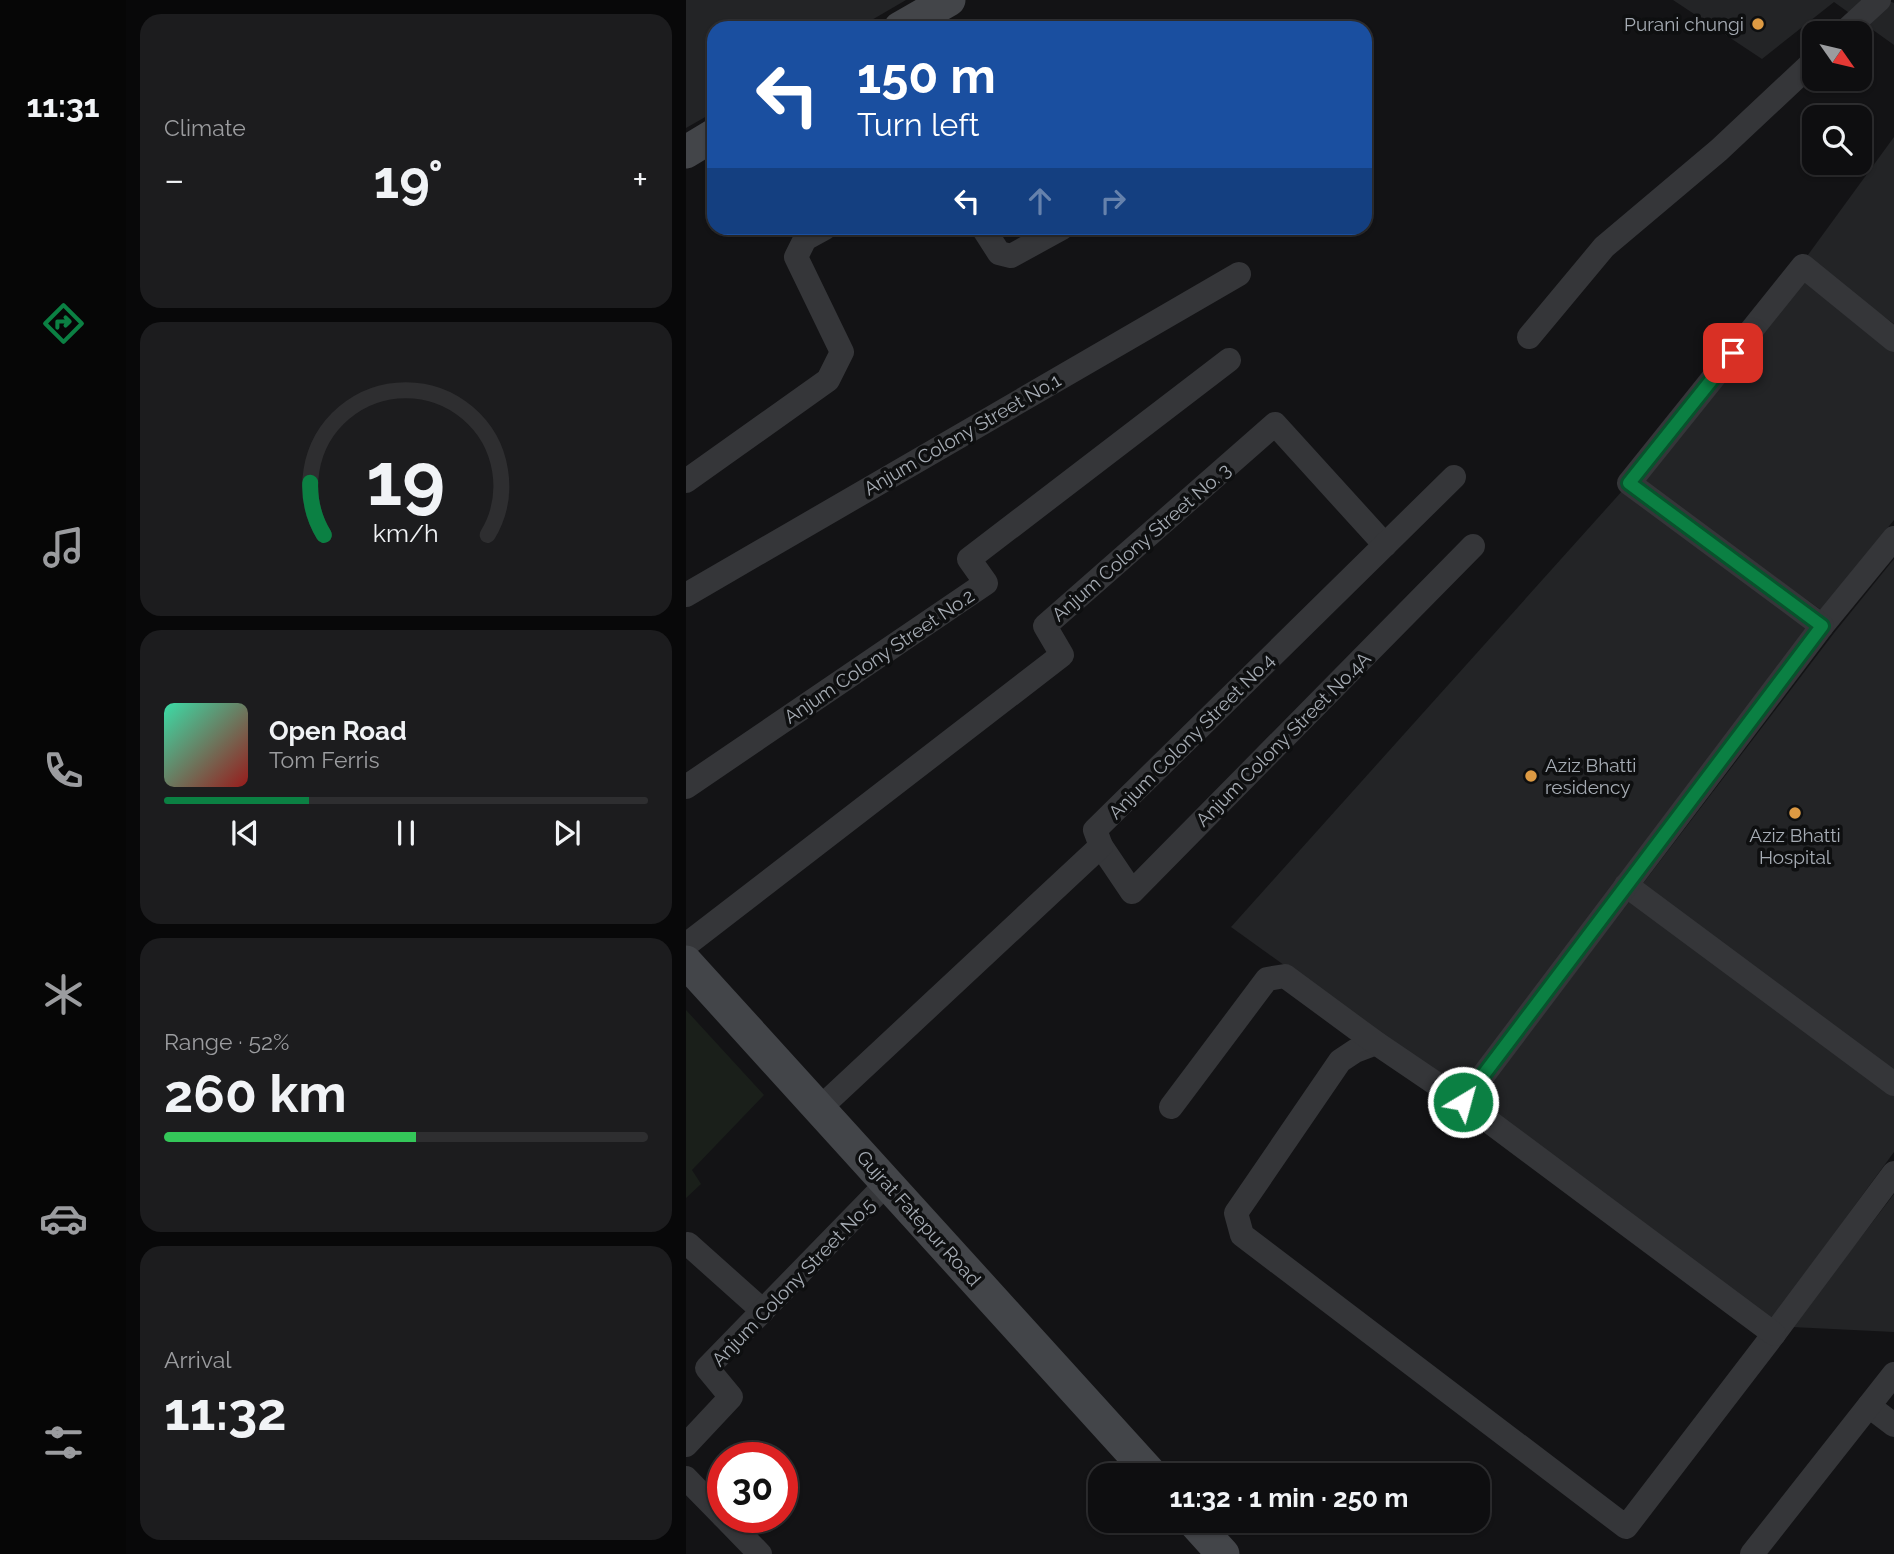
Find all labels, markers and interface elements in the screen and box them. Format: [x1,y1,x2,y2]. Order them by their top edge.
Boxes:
place label: Purani chungi [1624,13,1744,35]
marker: Purani chungi [1750,16,1766,32]
north arrow [1802,21,1872,91]
map controls [1802,21,1872,175]
text: 150 m [857,47,996,104]
icon: left [742,49,833,140]
text: 11:31 [26,87,100,124]
button: search [1802,105,1872,175]
text: Turn left [857,106,979,143]
text: Climate [164,114,246,141]
text: 19° [374,149,443,210]
text: − [164,157,184,202]
text: + [632,157,648,202]
icon: left [948,182,986,220]
icon: ahead [1021,182,1059,220]
icon: right [1094,182,1132,220]
icon: directions [39,299,88,348]
pin [1703,323,1763,383]
icon: arrive [1714,334,1752,372]
street label: Anjum Colony Street No,1 [860,369,1064,499]
text: 19 [367,437,445,522]
street label: Anjum Colony Street No. 3 [1047,458,1235,626]
text: km/h [373,518,439,548]
icon: music [39,523,88,572]
street label: Anjum Colony Street No.2 [780,584,978,728]
street label: Anjum Colony Street No.4A [1191,647,1375,831]
street label: Anjum Colony Street No.4 [1104,649,1278,823]
text: Open Road [269,716,407,746]
icon: phone [39,746,88,795]
text: Tom Ferris [269,746,380,773]
place label: Aziz Bhatti residency [1545,754,1636,798]
marker: Aziz Bhatti residency [1523,768,1539,784]
marker: Aziz Bhatti Hospital [1787,805,1803,821]
icon: previous [226,814,264,852]
icon: pause [387,814,425,852]
icon: next [548,814,586,852]
place label: Aziz Bhatti Hospital [1749,824,1841,868]
icon: climate [39,970,88,1019]
text: Range · 52% [164,1028,290,1055]
text: 260 km [164,1063,347,1124]
position arrow [1426,1065,1500,1139]
street label: Gujrat Fatepur Road [852,1146,986,1290]
street label: Anjum Colony Street No.5 [707,1193,879,1371]
icon: car [39,1194,88,1243]
text: Arrival [164,1346,231,1373]
text: 11:32 [164,1381,287,1442]
icon: filters [39,1418,88,1467]
speed limit sign: 30 [707,1442,798,1533]
text: 11:32 · 1 min · 250 m [1169,1483,1409,1513]

